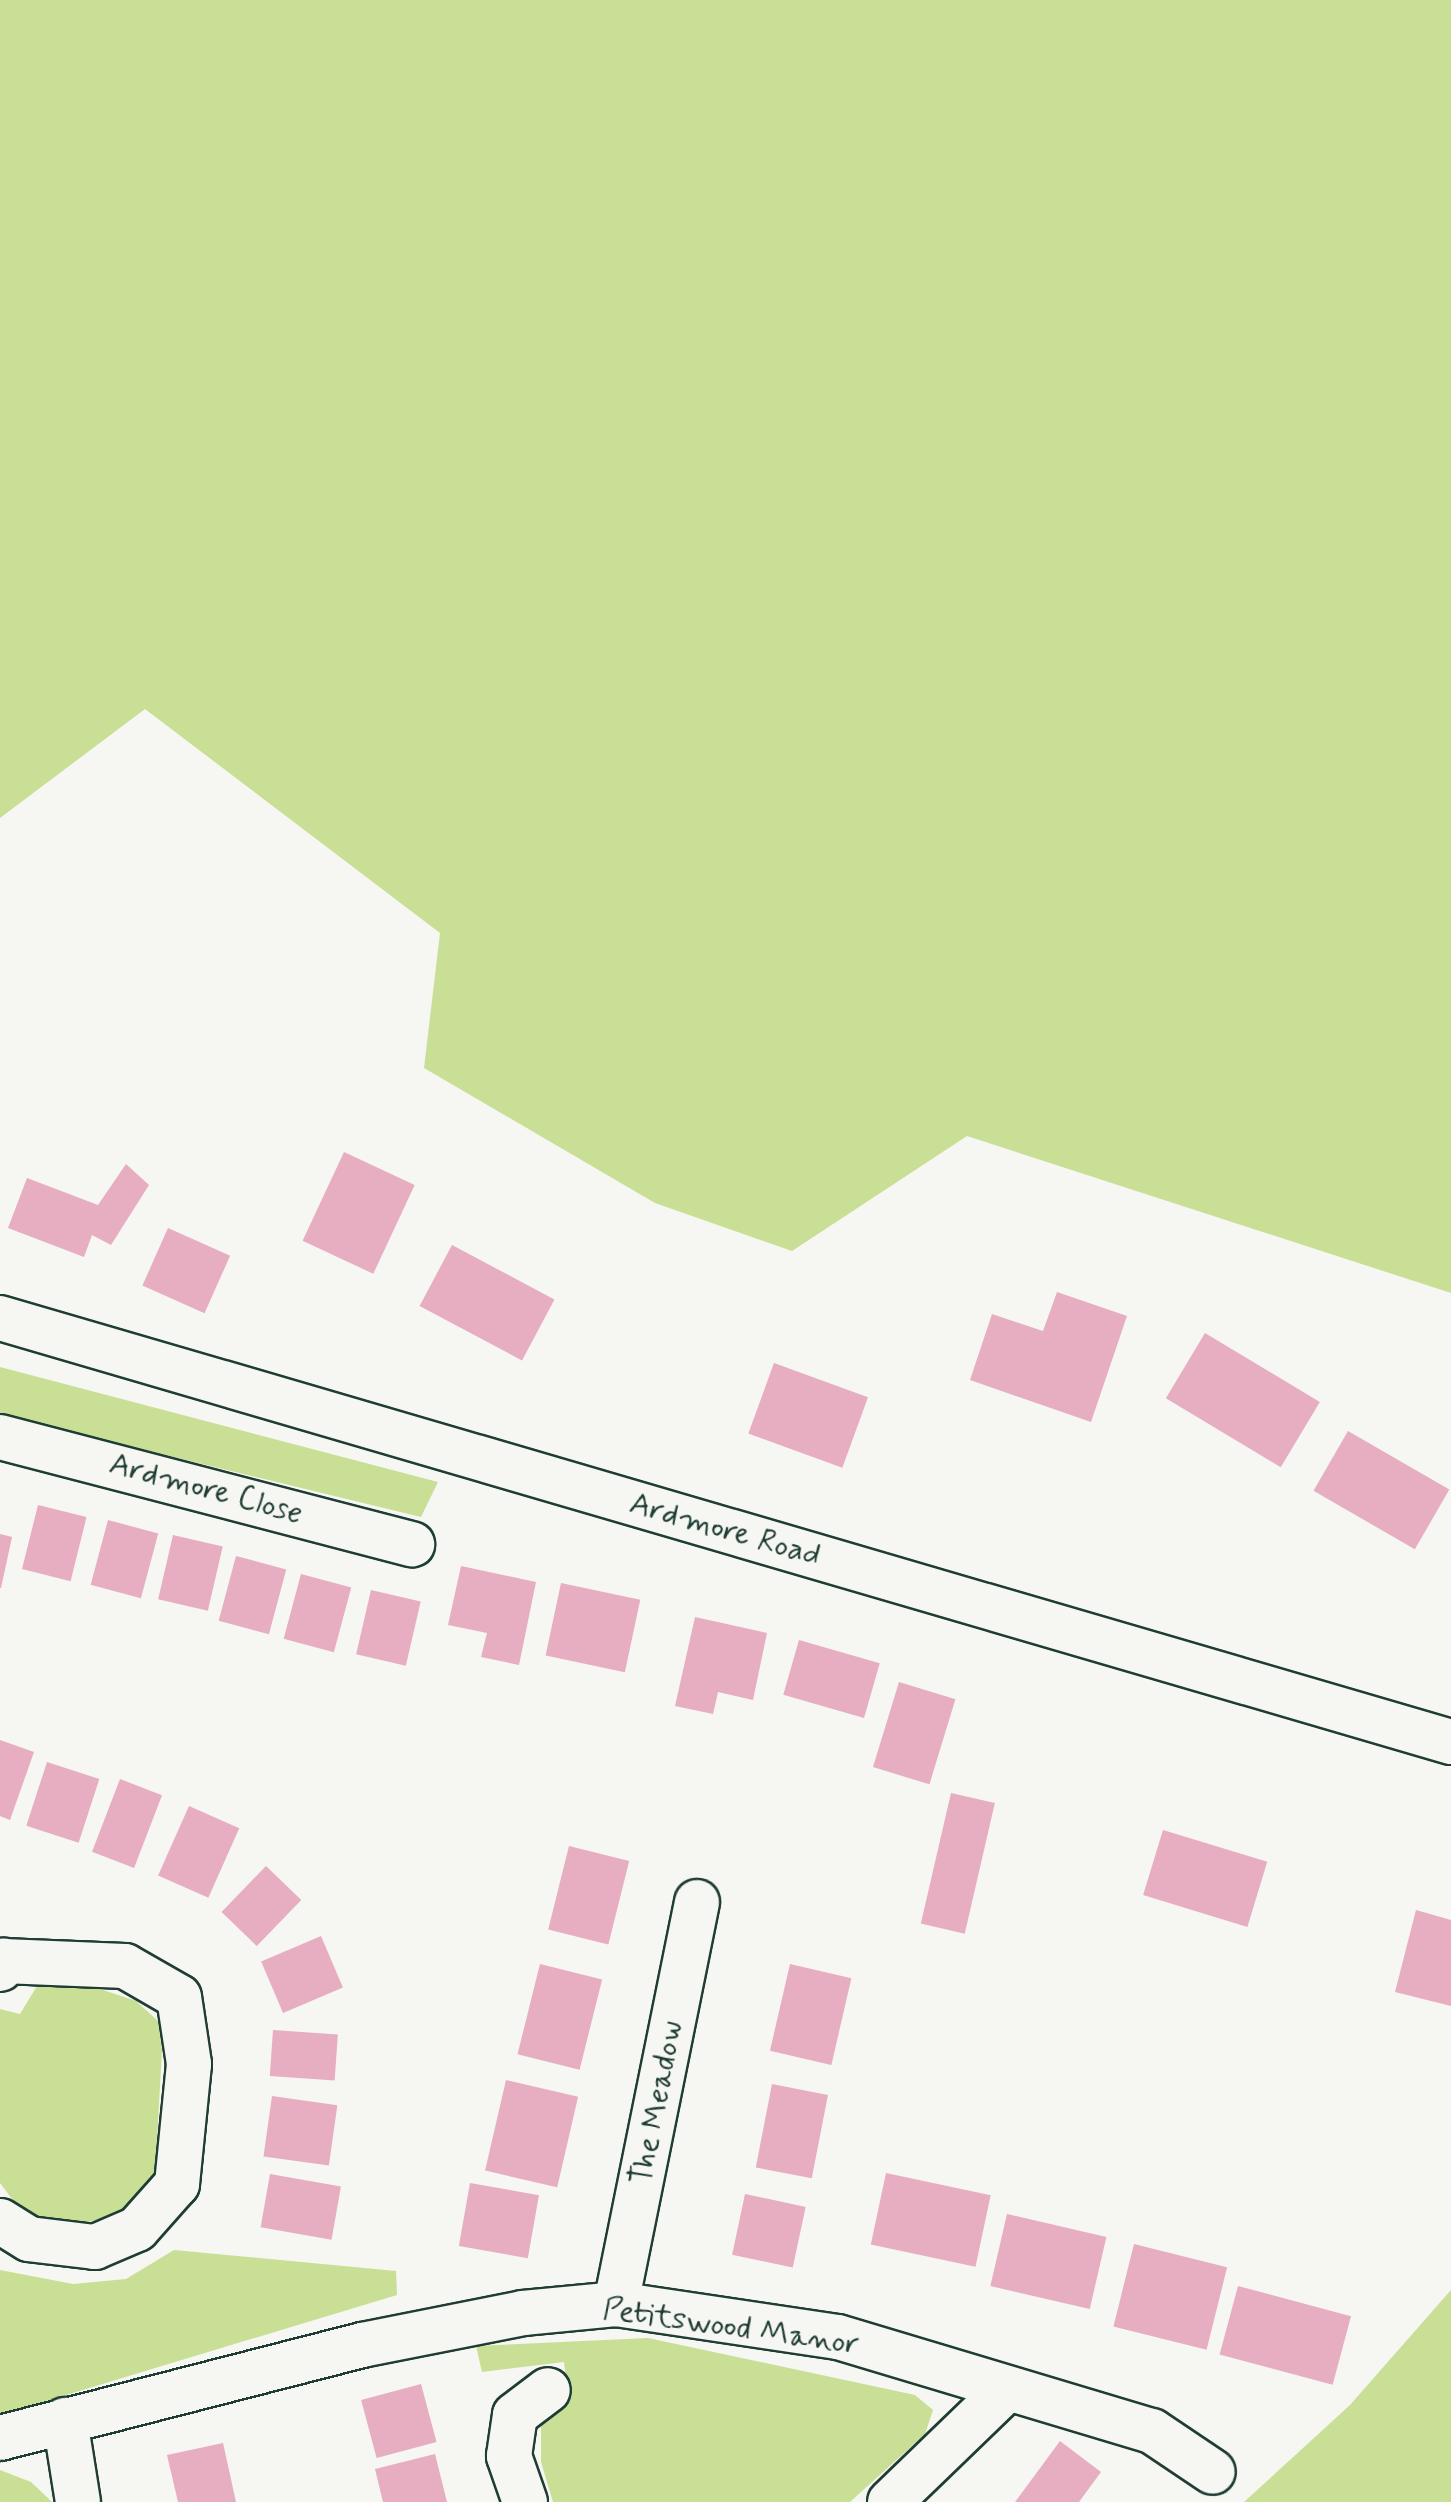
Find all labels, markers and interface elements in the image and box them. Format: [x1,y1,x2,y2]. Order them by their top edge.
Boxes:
street label: Ardmore Close [102,1444,310,1534]
street label: Ardmore Road [625,1484,825,1576]
street label: The Meadow [622,2016,692,2190]
street label: Petitswood Manor [606,2291,856,2363]

